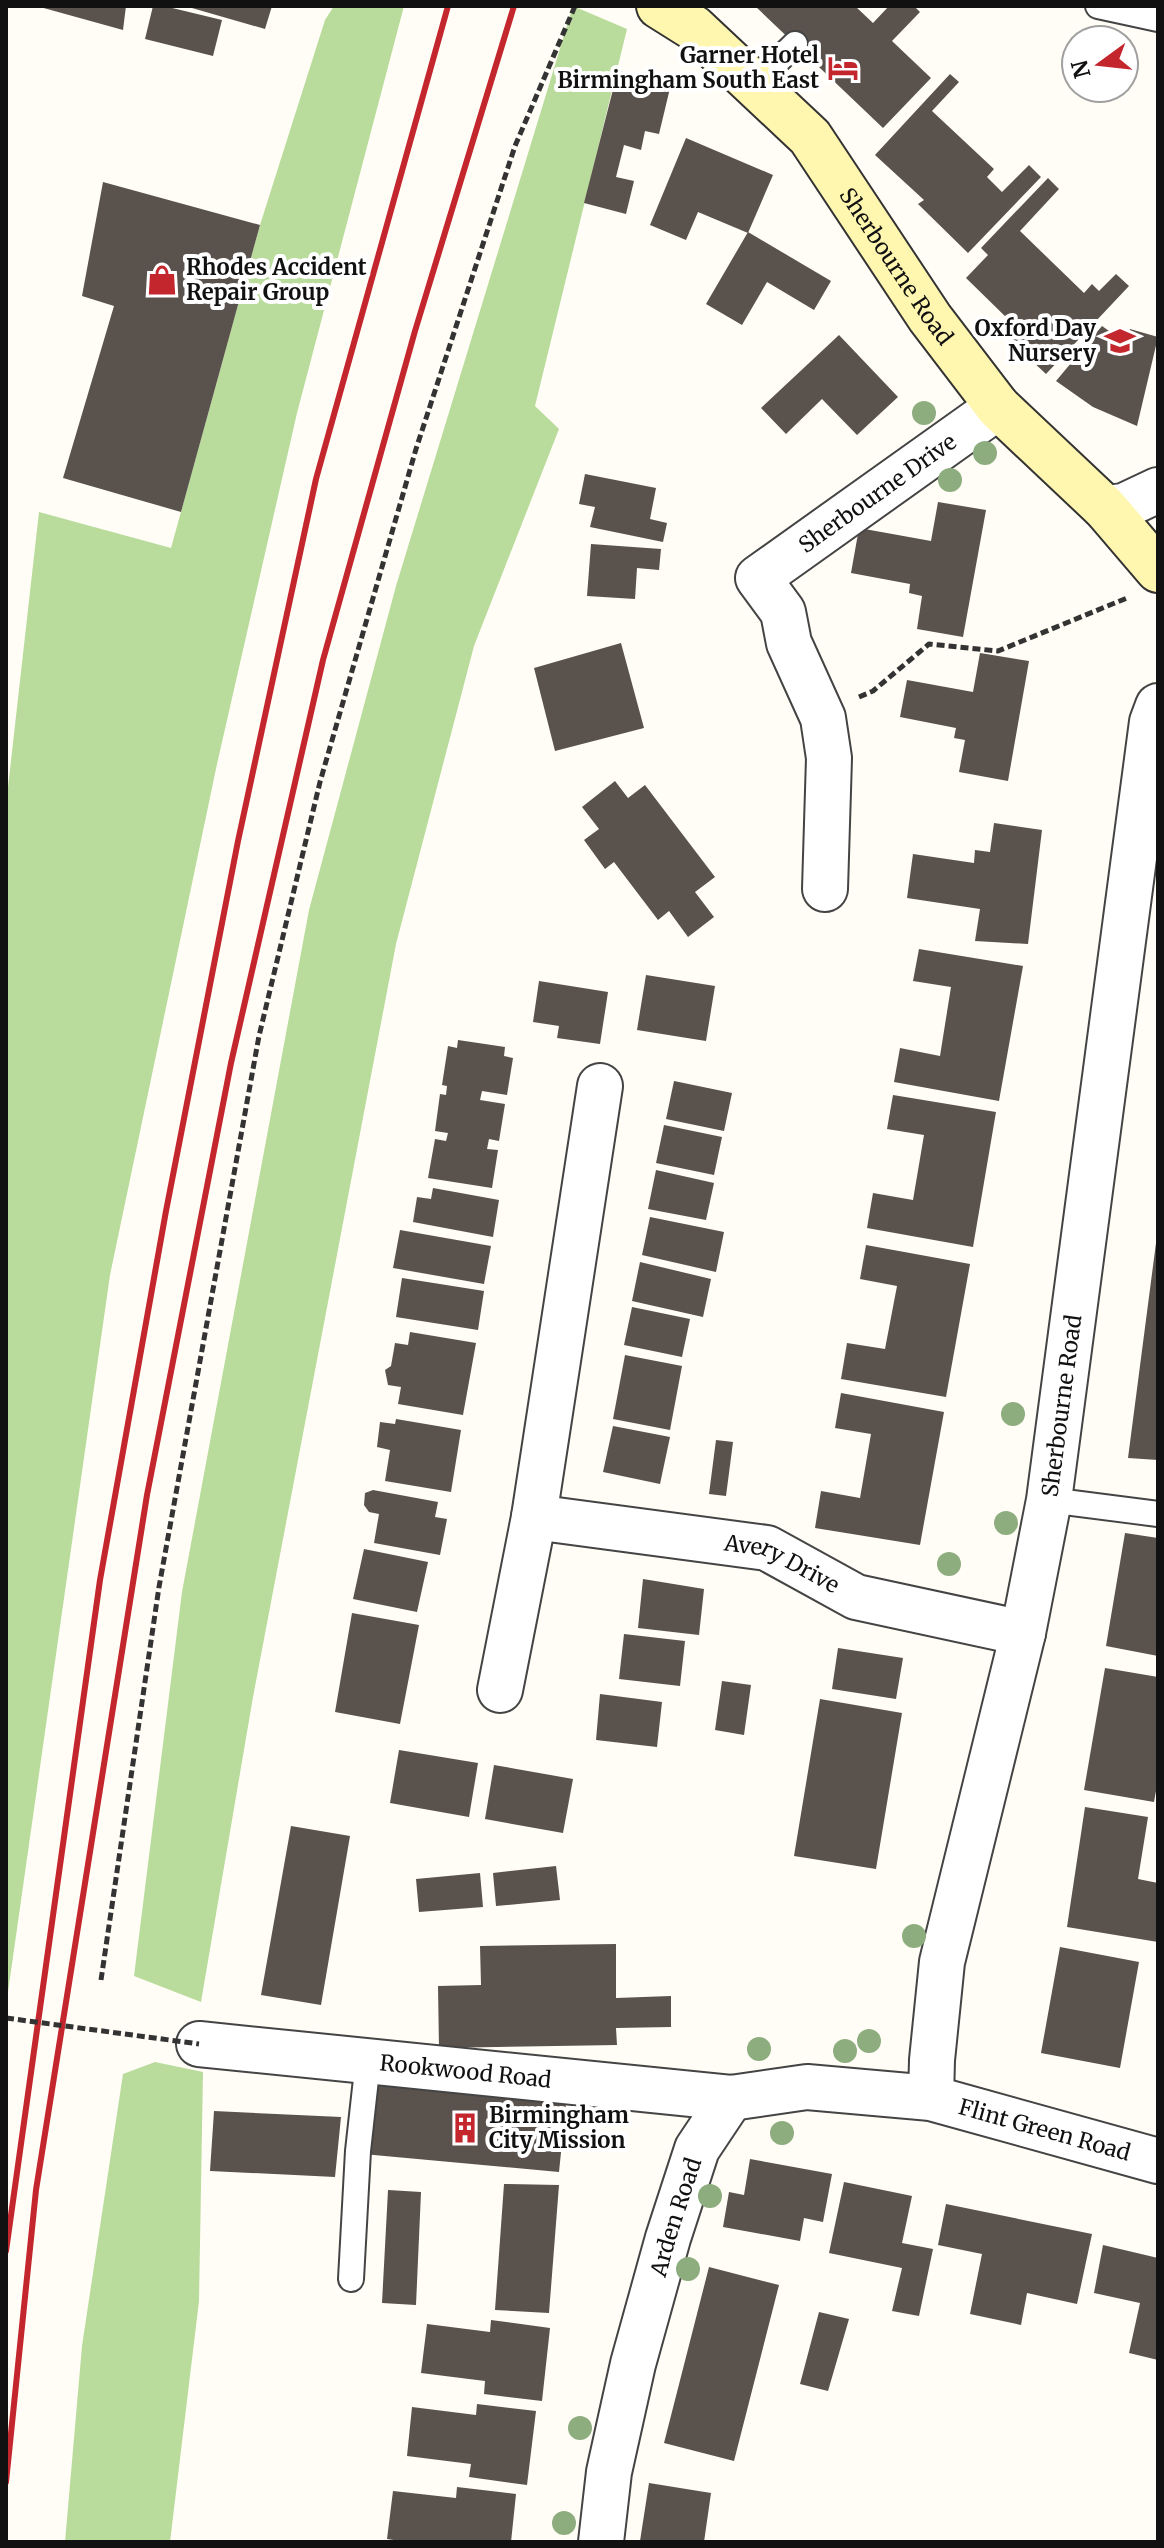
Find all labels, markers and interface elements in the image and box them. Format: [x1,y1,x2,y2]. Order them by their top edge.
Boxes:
north arrow [1060,24,1140,104]
place label: Garner Hotel Birmingham South East [557,41,819,94]
hotel icon: Garner Hotel Birmingham South East [826,51,860,85]
text: N [1065,57,1096,81]
street label: Sherbourne Road [834,182,959,350]
place label: Rhodes Accident Repair Group [186,253,367,306]
shop icon: Rhodes Accident Repair Group [145,263,179,297]
place label: Oxford Day Nursery [975,314,1097,367]
school or university icon: Oxford Day Nursery [1103,324,1137,358]
street label: Sherbourne Drive [793,427,962,559]
street label: Sherbourne Road [1036,1313,1087,1498]
street label: Avery Drive [722,1528,844,1599]
street label: Rookwood Road [378,2048,553,2094]
street label: Flint Green Road [956,2092,1134,2167]
place label: Birmingham City Mission [489,2101,629,2154]
building icon: Birmingham City Mission [448,2111,482,2145]
street label: Arden Road [644,2154,707,2281]

